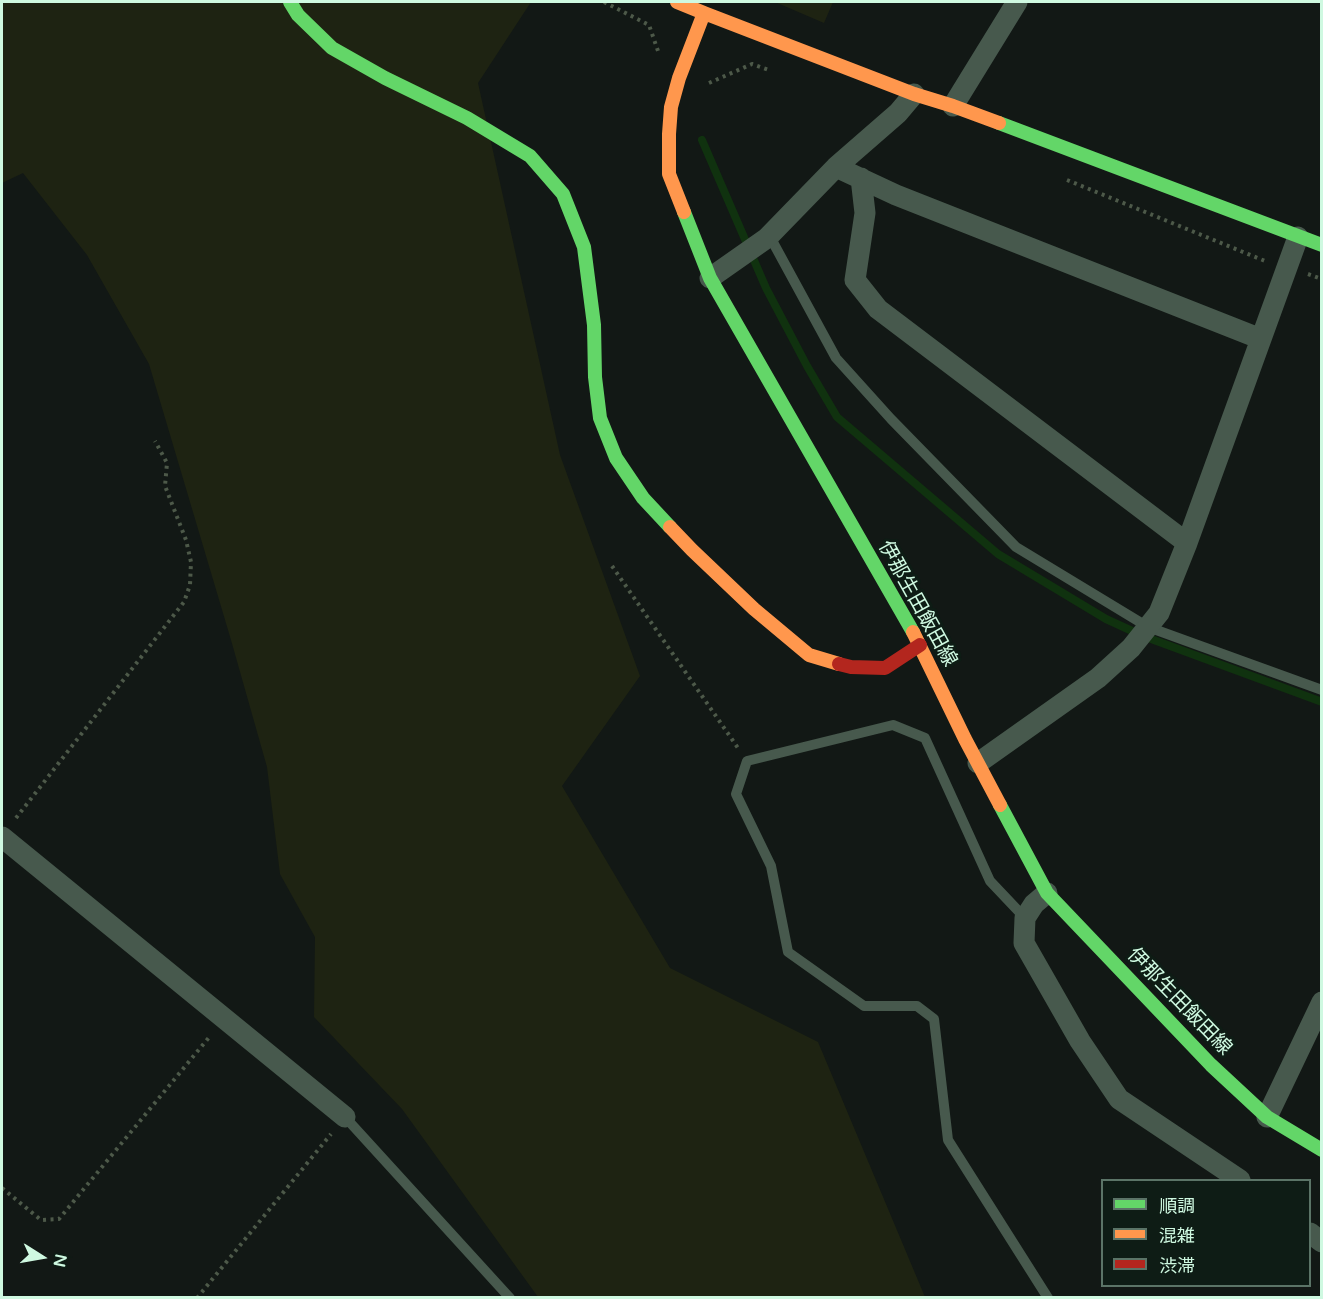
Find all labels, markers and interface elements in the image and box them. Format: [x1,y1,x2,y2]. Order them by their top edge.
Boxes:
street label: 伊那生田飯田線 [873,537,961,671]
street label: 伊那生田飯田線 [1122,943,1236,1061]
legend [1101,1179,1311,1287]
text: 順調 [1159,1195,1195,1217]
text: 混雑 [1159,1225,1195,1247]
north arrow [12,1227,72,1287]
text: N [49,1252,71,1269]
text: 渋滞 [1159,1255,1195,1277]

